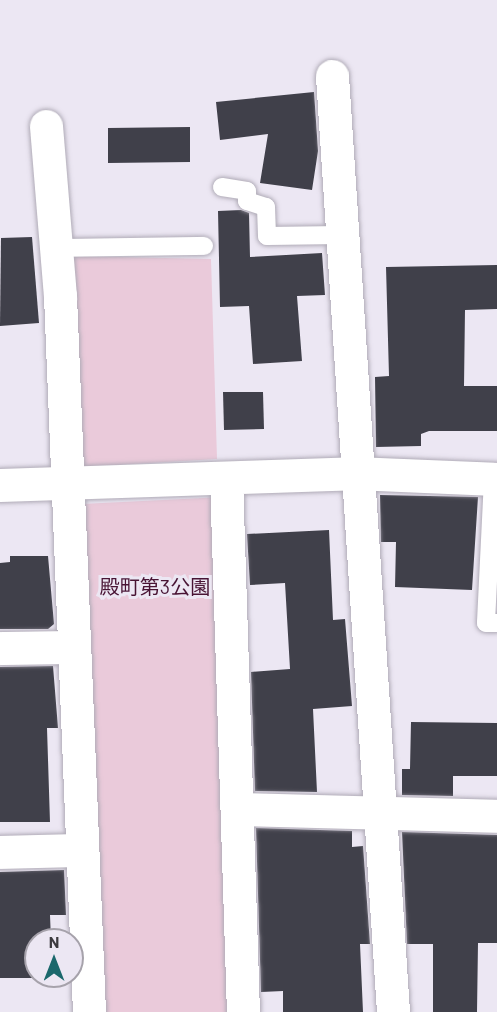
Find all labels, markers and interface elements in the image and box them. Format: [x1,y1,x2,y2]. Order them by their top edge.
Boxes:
park label: 殿町第3公園 [100,574,210,598]
north arrow [24,928,84,988]
text: N [49,932,59,951]

